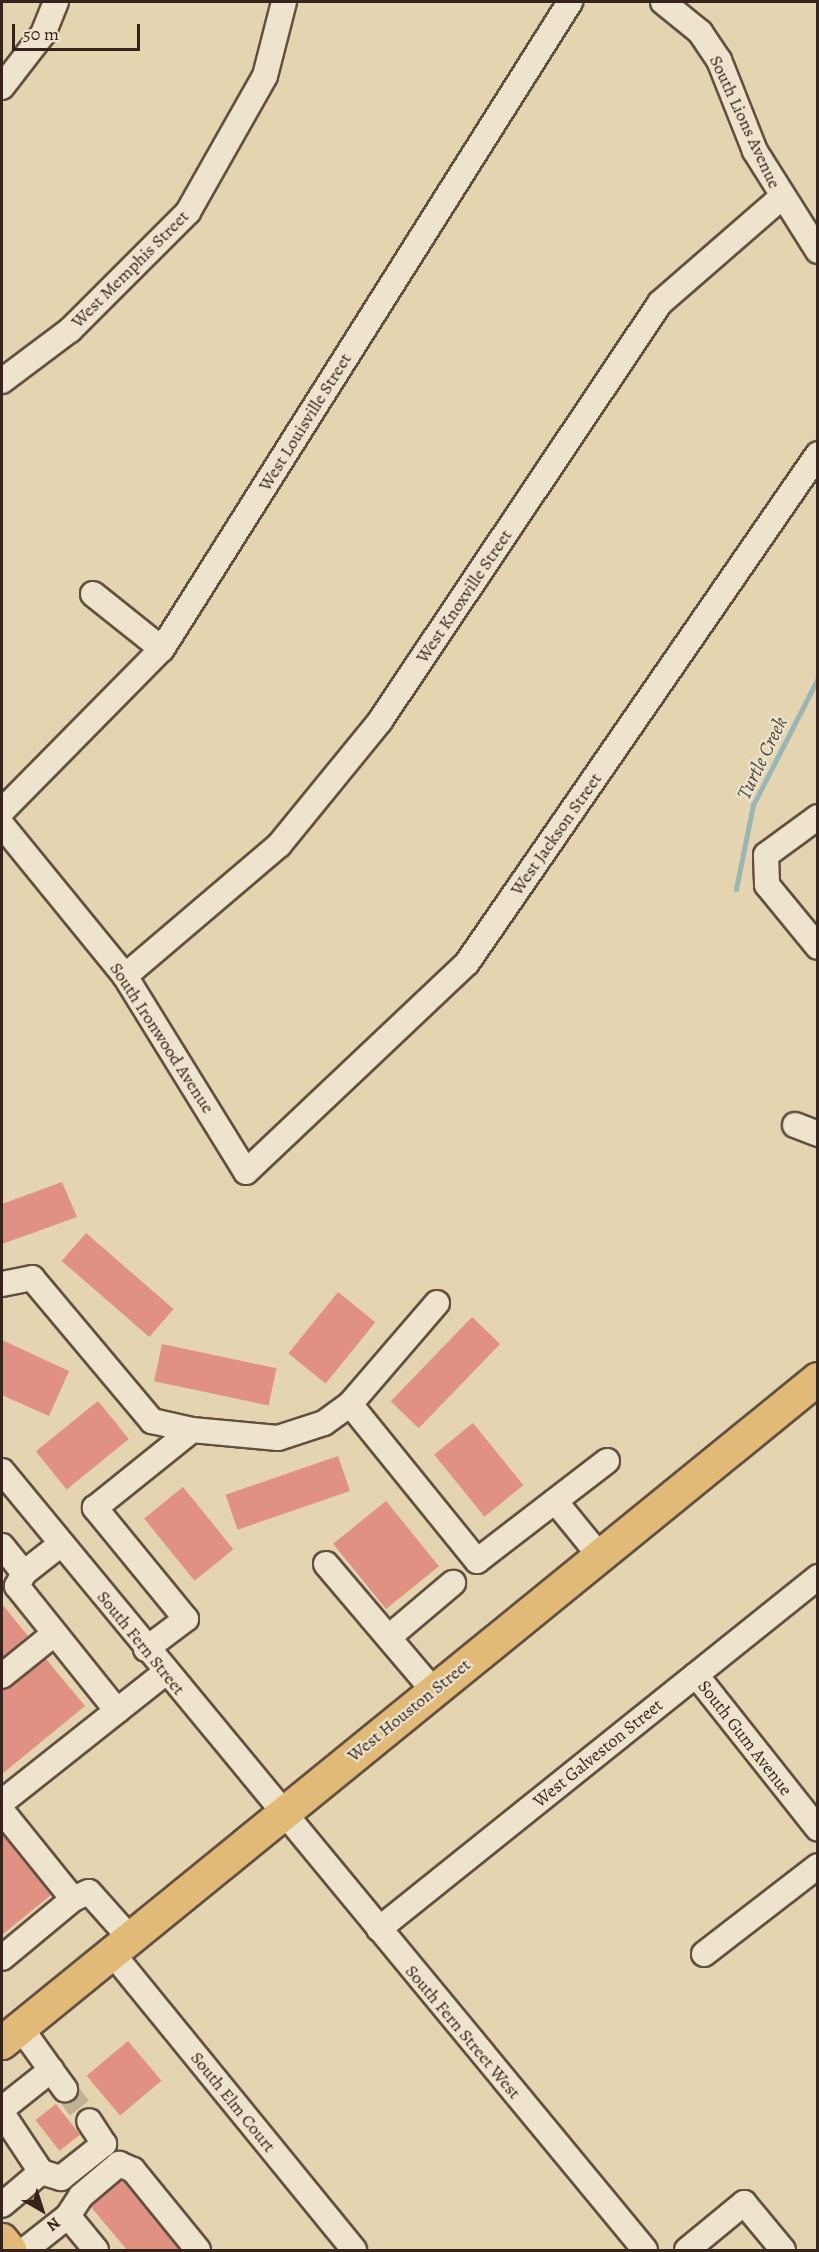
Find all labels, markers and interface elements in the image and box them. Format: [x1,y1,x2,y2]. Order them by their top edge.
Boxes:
scale bar [15,12,142,50]
text: 50 m [23,22,59,46]
street label: South Lions Avenue [705,52,785,192]
street label: West Memphis Street [67,206,193,332]
street label: West Louisville Street [254,349,356,495]
street label: West Knoxville Street [411,525,517,667]
water label: Turtle Creek [732,713,792,803]
street label: West Jackson Street [506,769,606,899]
street label: South Ironwood Avenue [105,958,219,1118]
street label: South Fern Street [92,1586,190,1700]
street label: West Houston Street [343,1654,475,1766]
street label: South Gum Avenue [693,1676,797,1800]
street label: West Galveston Street [529,1694,667,1812]
street label: South Fern Street West [401,1961,525,2103]
street label: South Elm Court [186,2047,280,2157]
north arrow [12,2180,72,2240]
text: N [42,2212,65,2236]

